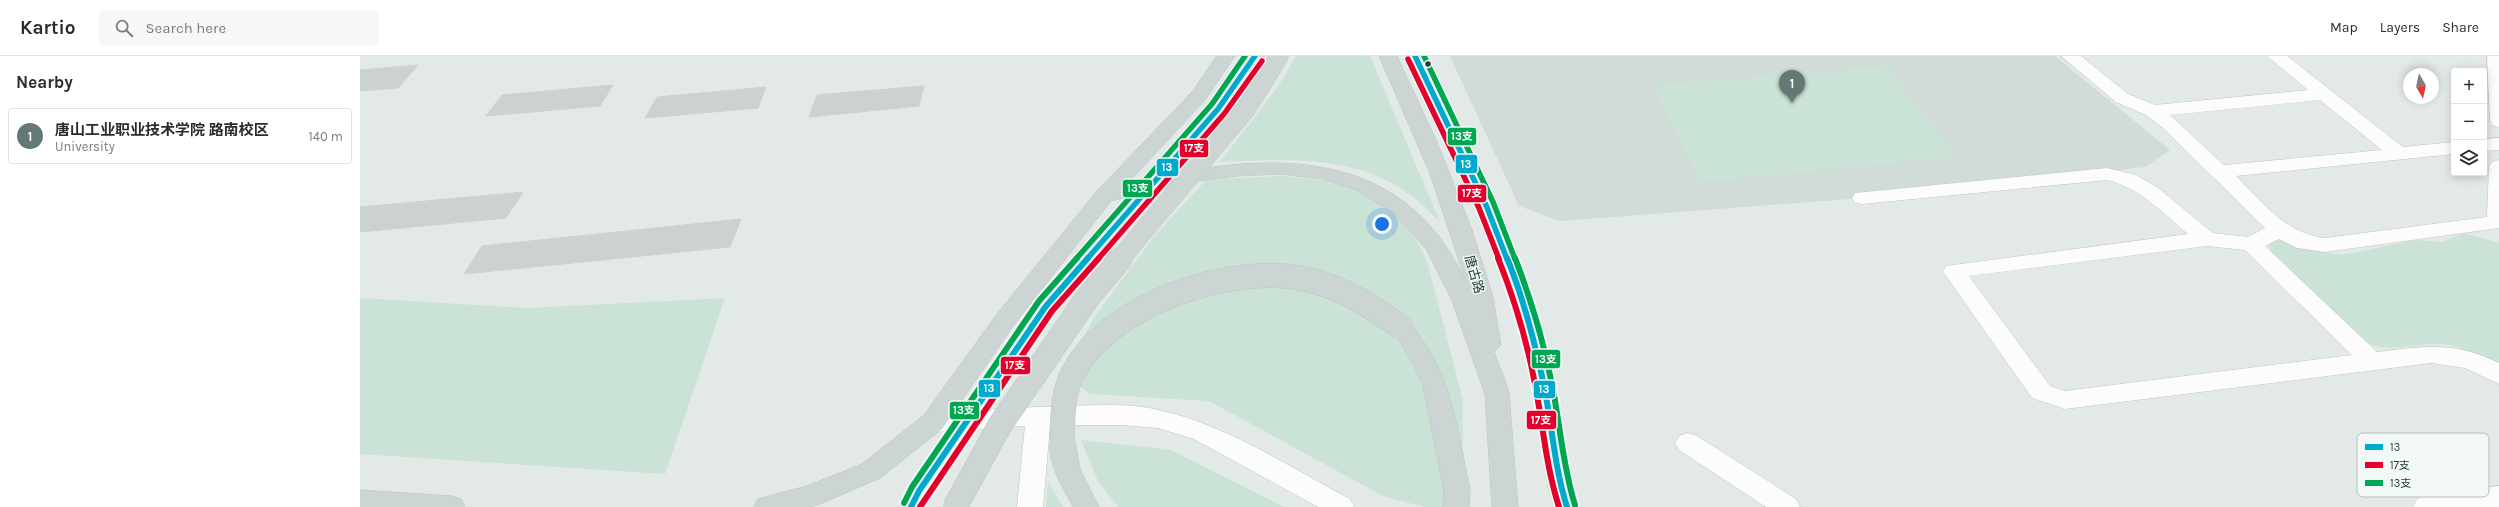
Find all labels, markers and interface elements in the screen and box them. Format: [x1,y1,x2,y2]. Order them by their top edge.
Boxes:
search box [99,10,379,46]
text: Kartio [20,17,75,39]
icon: search [113,17,135,39]
text: Search here [145,19,226,37]
text: Map [2330,19,2358,36]
text: Layers [2380,19,2420,36]
text: Share [2442,19,2479,36]
unlabelled marker [1423,59,1433,69]
north arrow [2403,68,2439,104]
map controls [2451,68,2487,176]
button: + [2451,68,2487,104]
pin: 1 [1779,70,1805,103]
text: Nearby [16,72,73,92]
button: − [2451,104,2487,140]
text: 唐山工业职业技术学院 路南校区 [55,121,269,139]
line badge: 13支 [1447,127,1477,146]
text: 1 [28,129,32,144]
text: 140 m [308,129,343,144]
text: 13支 [1451,130,1473,143]
text: University [55,139,115,154]
line badge: 17支 [1179,139,1209,158]
button: layers [2451,140,2487,176]
text: 17支 [1184,142,1204,155]
line badge: 13 [1455,154,1478,174]
line badge: 13 [1156,158,1179,177]
text: 13 [1461,158,1472,171]
text: 13 [1162,161,1173,174]
line badge: 13支 [1122,179,1153,198]
text: 13支 [1127,182,1149,195]
line badge: 17支 [1457,184,1487,203]
text: 17支 [1462,187,1482,200]
your location [1372,214,1392,234]
street label: 唐古路 [1462,253,1487,295]
line badge: 13支 [1531,349,1561,369]
text: 13支 [1535,353,1557,366]
line badge: 17支 [1000,356,1031,375]
text: 17支 [1005,359,1025,372]
line badge: 13 [978,379,1001,398]
line badge: 13 [1533,380,1556,399]
text: 13 [984,382,995,395]
text: 13 [1539,383,1550,396]
line badge: 13支 [949,401,980,420]
text: 13支 [953,404,975,417]
line badge: 17支 [1526,410,1557,430]
text: 17支 [1531,414,1551,427]
legend [2357,433,2489,497]
text: 13 [2390,441,2400,454]
text: 17支 [2390,459,2410,472]
text: 13支 [2390,477,2411,490]

